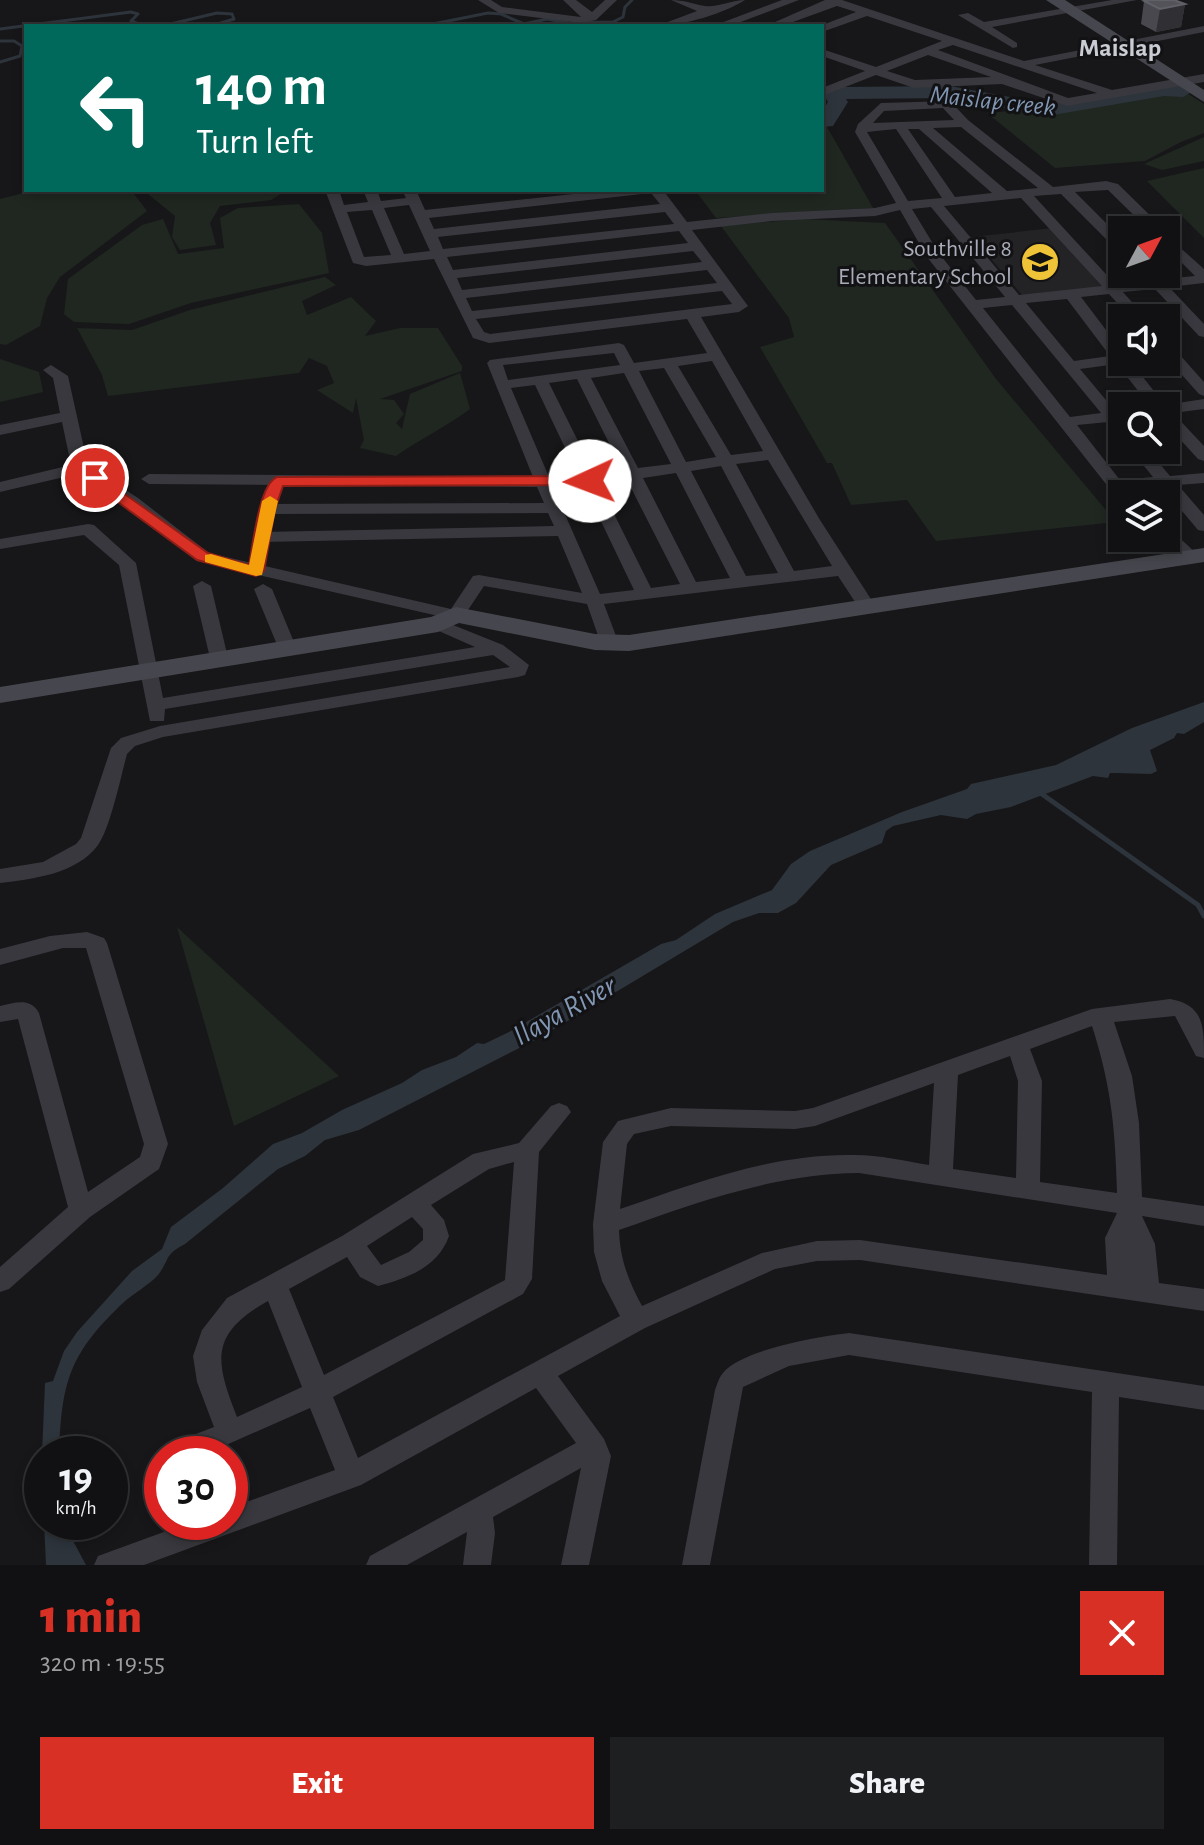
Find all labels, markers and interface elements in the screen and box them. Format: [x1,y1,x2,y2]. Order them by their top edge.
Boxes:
district label: Maislap [1079,35,1161,61]
icon: left [64,56,168,160]
text: 140 m [196,59,327,115]
water label: Maislap creek [929,81,1057,121]
text: Turn left [196,124,313,160]
north arrow [1108,216,1180,288]
map controls [1108,216,1180,552]
place label: Southville 8 Elementary School [838,237,1012,289]
school or university icon: Southville 8 Elementary School [1019,241,1061,283]
button: sound [1108,304,1180,376]
button: search [1108,392,1180,464]
position arrow [548,439,632,523]
pin [61,444,129,512]
icon: arrive [73,456,117,500]
button: layers [1108,480,1180,552]
water label: Ilaya River [508,970,622,1051]
speed limit sign: 30 [144,1436,248,1540]
text: 19 [59,1458,93,1498]
text: km/h [55,1498,97,1518]
button: close [1080,1591,1164,1675]
text: 1 min [40,1594,142,1642]
text: 320 m · 19:55 [40,1650,165,1676]
button: Exit [40,1737,594,1829]
button: Share [610,1737,1164,1829]

